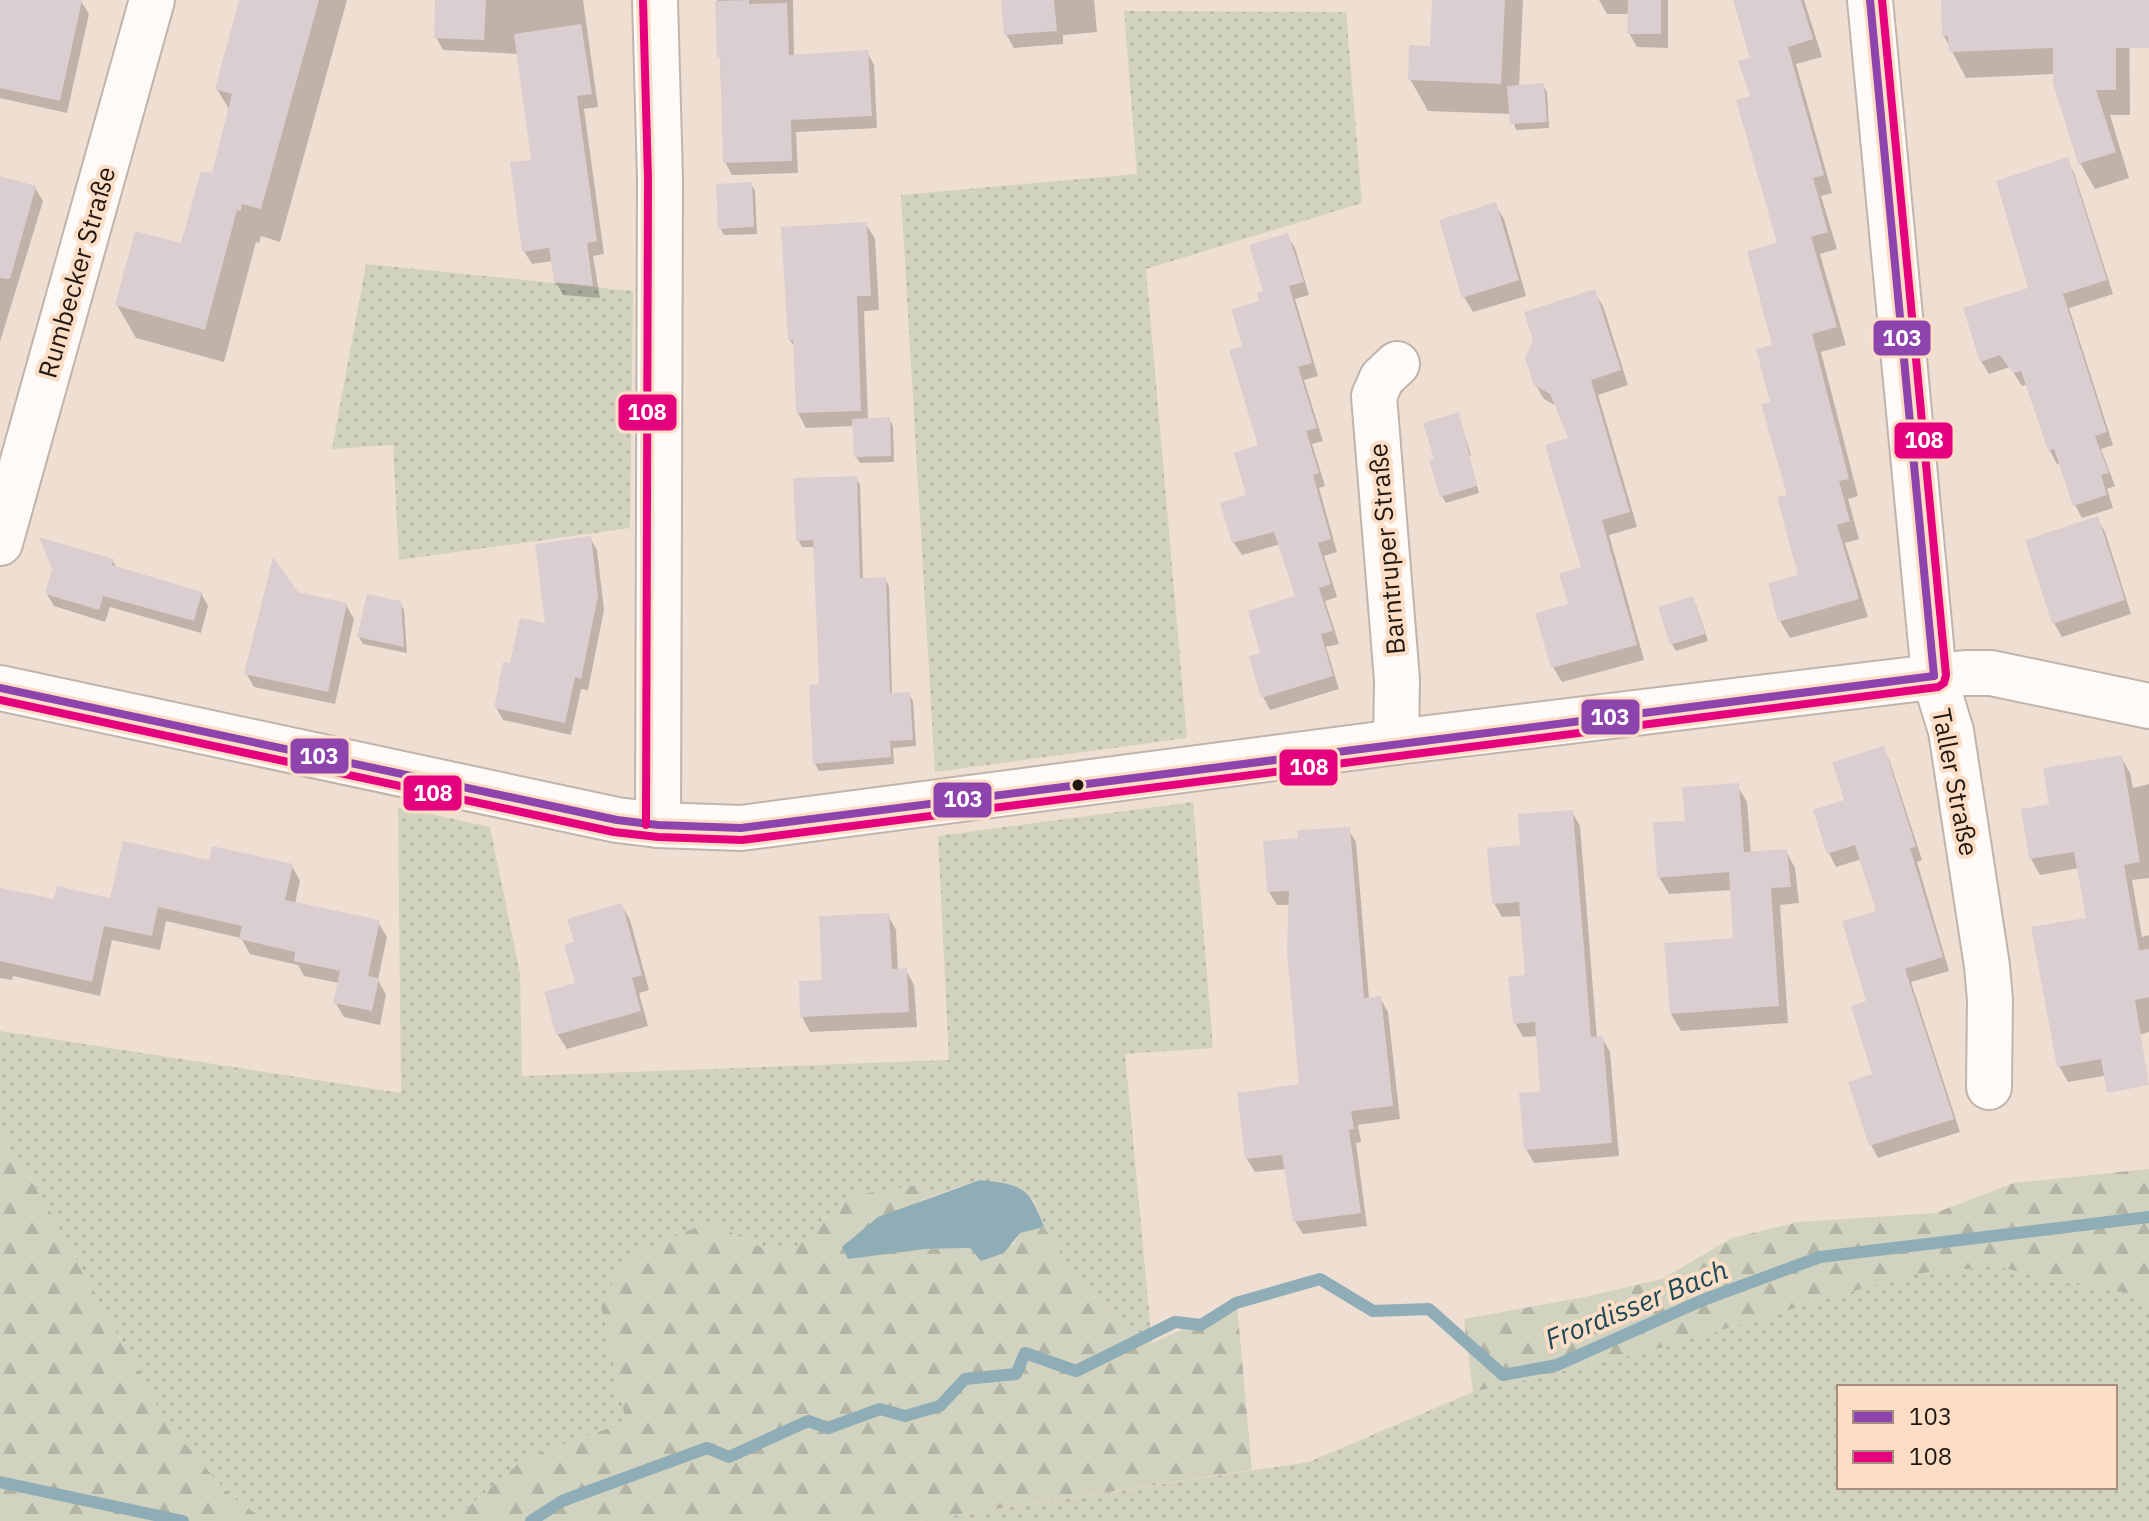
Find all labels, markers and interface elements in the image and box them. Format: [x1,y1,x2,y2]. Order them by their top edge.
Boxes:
street label: Rumbecker Straße [30,162,122,382]
line badge: 103 [1872,319,1932,357]
text: 103 [1882,323,1922,352]
line badge: 108 [617,393,678,432]
text: 108 [627,397,667,426]
line badge: 108 [1893,421,1954,460]
text: 108 [1904,425,1944,454]
street label: Barntruper Straße [1360,442,1412,656]
line badge: 103 [1580,698,1641,736]
text: 103 [1590,702,1630,731]
street label: Taller Straße [1925,705,1987,859]
line badge: 103 [289,737,350,775]
text: 103 [299,741,339,770]
line badge: 108 [1278,748,1339,787]
text: 108 [1289,752,1329,781]
line badge: 108 [402,774,463,812]
unlabelled marker [1070,777,1086,793]
text: 108 [413,778,453,807]
line badge: 103 [932,781,993,819]
text: 103 [943,784,983,813]
water label: Frordisser Bach [1539,1250,1733,1358]
legend [1837,1385,2117,1489]
text: 103 [1909,1400,1952,1432]
text: 108 [1909,1440,1952,1472]

